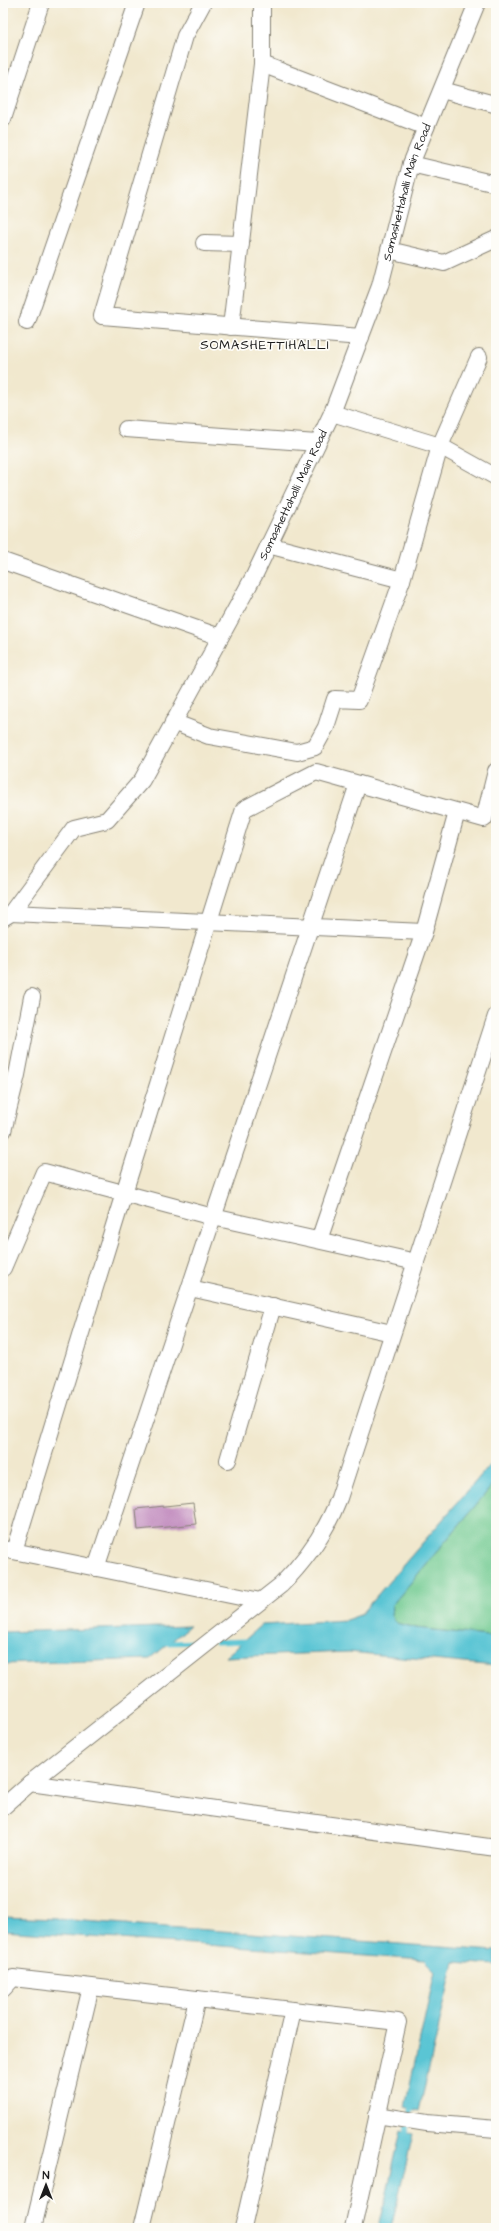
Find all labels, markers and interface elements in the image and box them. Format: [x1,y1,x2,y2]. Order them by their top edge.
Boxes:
street label: Somashettahalli Main Road [379,121,436,263]
district label: SOMASHETTIHALLI [200,336,330,354]
street label: Somashettahalli Main Road [255,427,332,563]
north arrow [26,2165,66,2205]
text: N [43,2168,50,2183]

